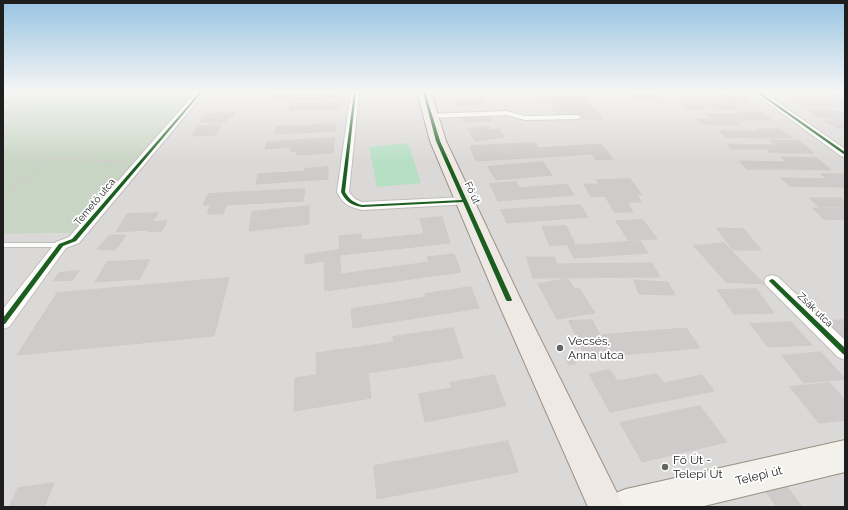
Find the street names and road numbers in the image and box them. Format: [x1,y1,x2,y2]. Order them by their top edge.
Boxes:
street label: Temető utca [72,176,118,228]
street label: Fő út [462,180,482,206]
street label: Zsák utca [795,290,835,330]
street label: Telepi út [734,463,784,489]

